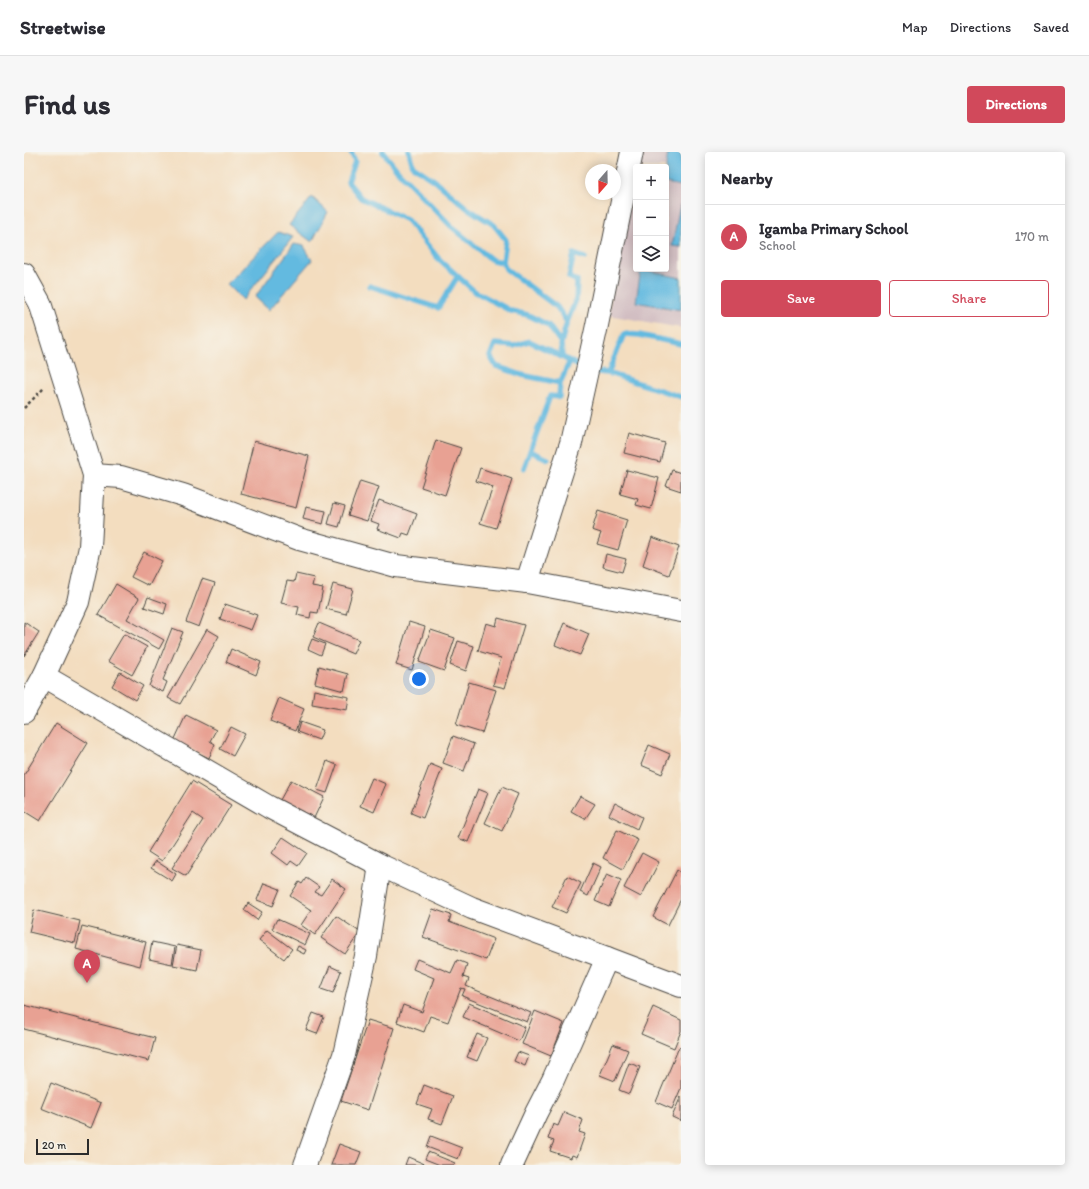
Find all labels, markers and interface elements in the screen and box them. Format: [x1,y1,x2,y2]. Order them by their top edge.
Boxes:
text: Streetwise [20,16,106,39]
text: Map [902,19,928,36]
text: Directions [950,19,1011,36]
text: Saved [1033,19,1069,36]
button: Directions [967,86,1065,123]
text: Find us [24,87,111,121]
north arrow [585,164,621,200]
map controls [633,164,669,272]
button: + [633,164,669,200]
text: Nearby [721,168,773,188]
button: − [633,200,669,236]
text: Igamba Primary School [759,220,908,238]
text: A [730,229,738,244]
text: 170 m [1015,229,1049,244]
button: layers [633,236,669,272]
text: School [759,238,796,253]
button: Save [721,280,881,317]
button: Share [889,280,1049,317]
your location [409,669,429,689]
pin: A [74,950,100,983]
scale bar [36,1137,89,1156]
text: 20 m [42,1139,66,1152]

